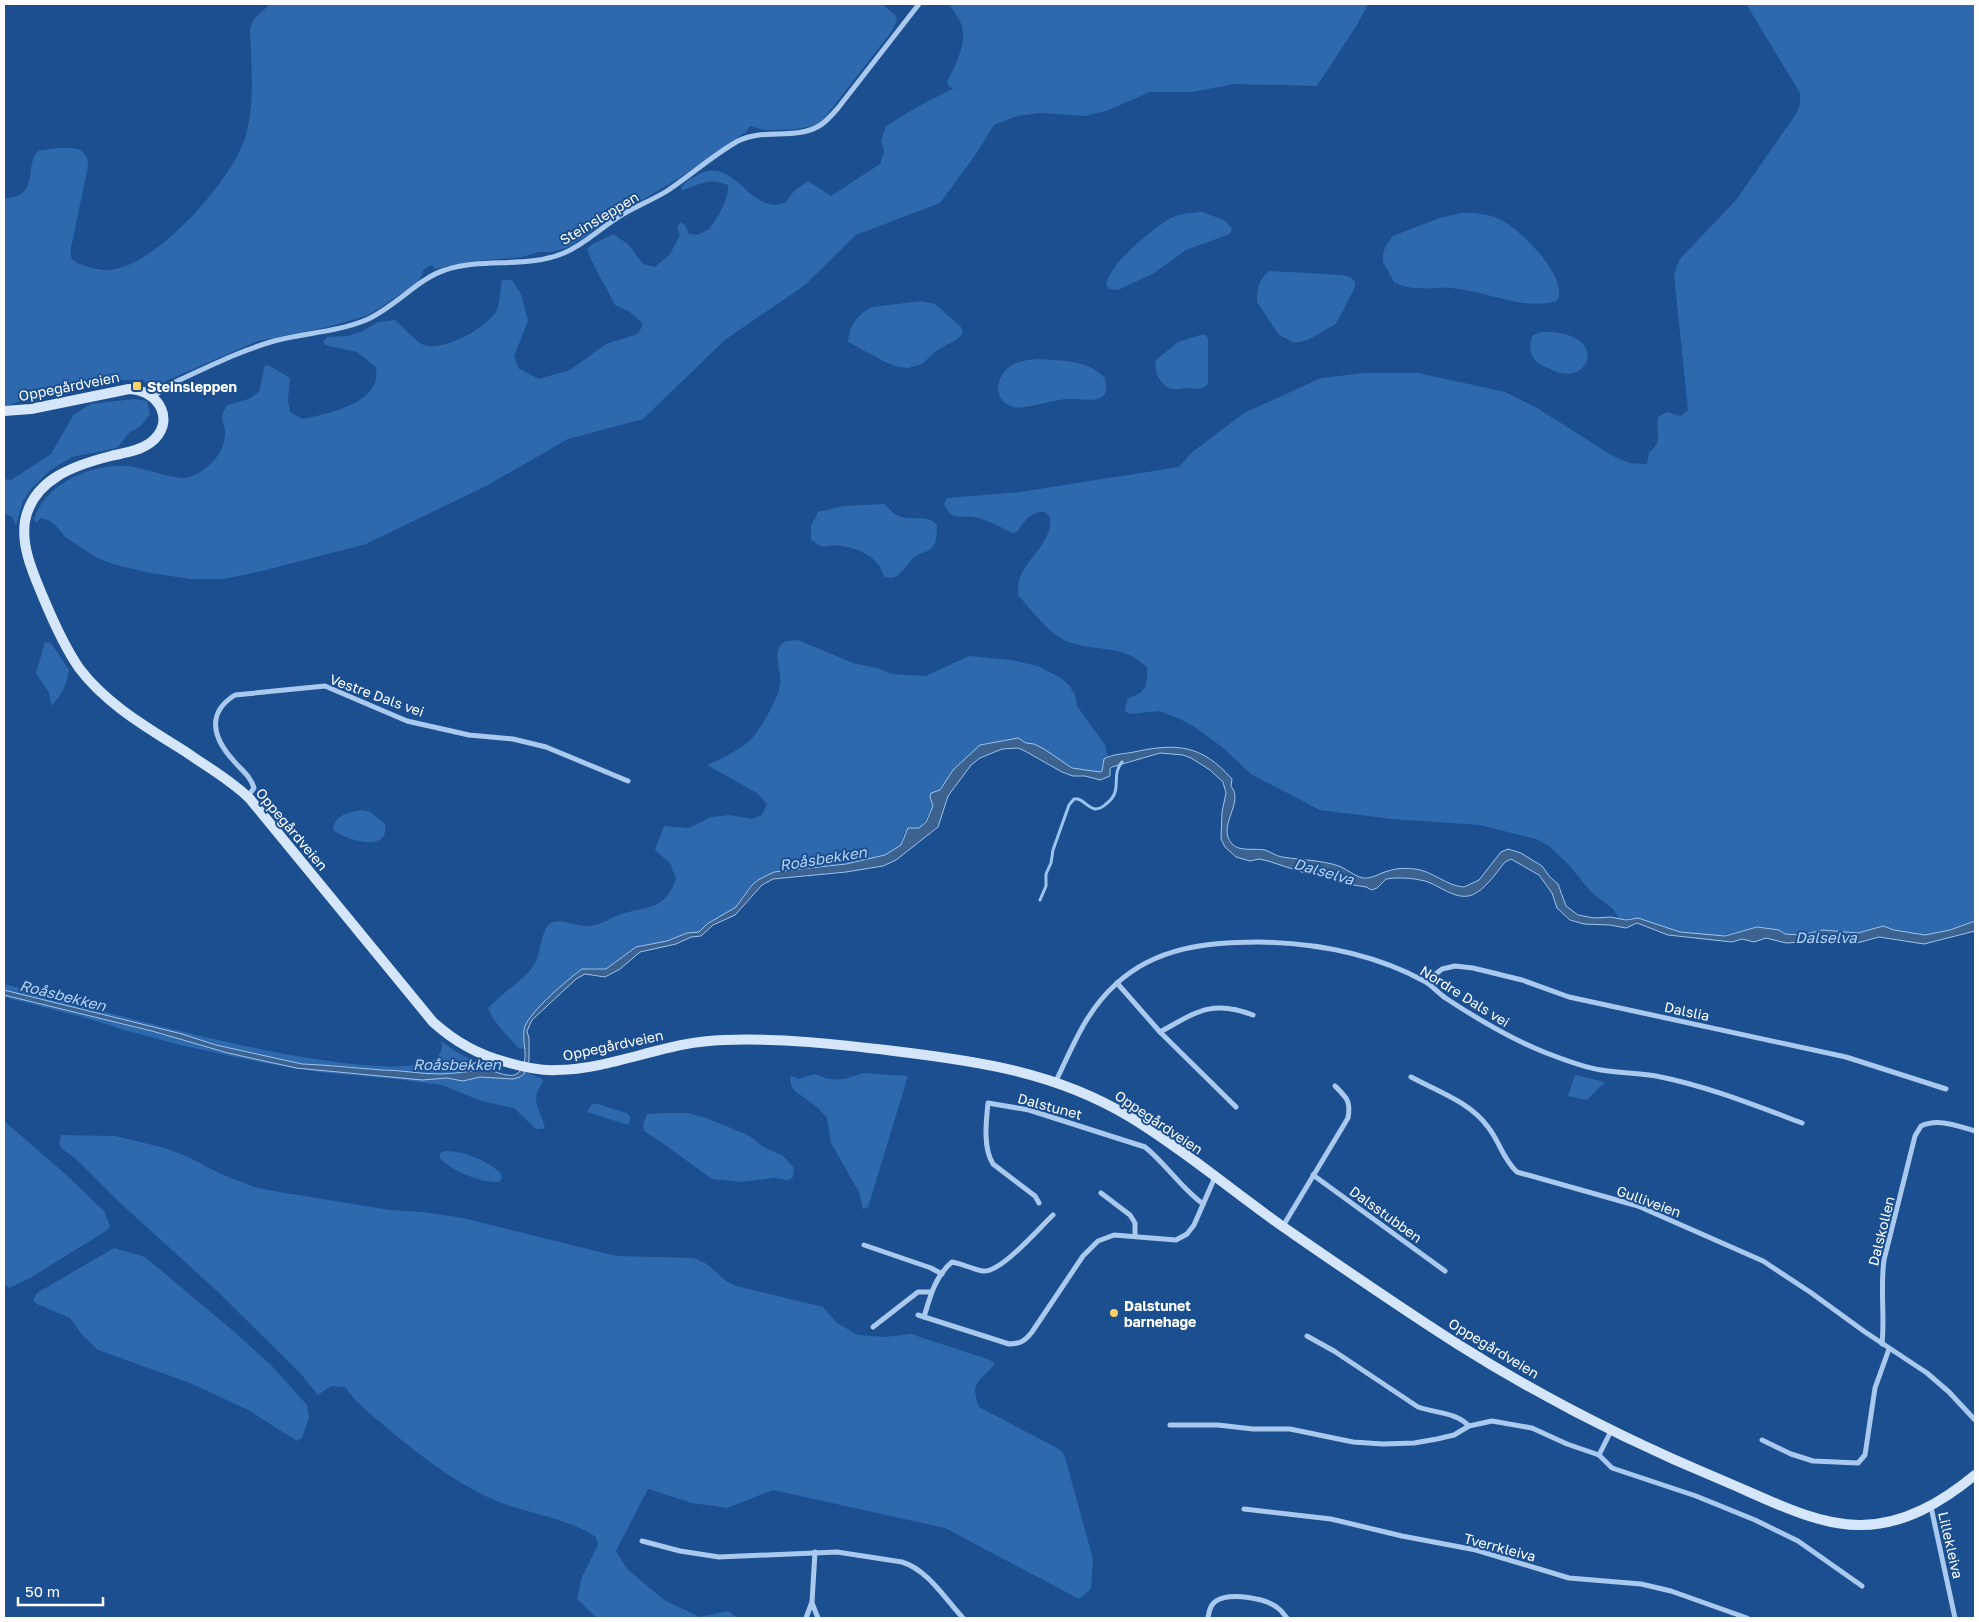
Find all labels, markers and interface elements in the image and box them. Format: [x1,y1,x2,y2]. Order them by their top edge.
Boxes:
street label: Steinsleppen [557,188,641,248]
street label: Oppegårdveien [17,368,121,404]
place label: Steinsleppen [147,378,237,395]
marker: Steinsleppen [131,380,143,392]
street label: Vestre Dals vei [327,670,427,720]
street label: Oppegårdveien [253,784,331,874]
water label: Roåsbekken [778,842,869,874]
water label: Dalselva [1292,854,1356,888]
water label: Dalselva [1795,928,1857,946]
street label: Nordre Dals vei [1417,962,1513,1030]
water label: Roåsbekken [18,976,109,1015]
street label: Dalslia [1663,998,1711,1024]
street label: Oppegårdveien [561,1026,665,1064]
water label: Roåsbekken [413,1055,502,1073]
street label: Oppegårdveien [1112,1086,1206,1158]
street label: Dalstunet [1016,1089,1084,1123]
street label: Dalsstubben [1347,1182,1425,1246]
street label: Gulliveien [1615,1182,1683,1220]
street label: Dalskollen [1864,1194,1898,1268]
place label: Dalstunet barnehage [1124,1297,1196,1330]
marker: Dalstunet barnehage [1108,1307,1120,1319]
street label: Oppegårdveien [1446,1314,1542,1382]
street label: Lillekleiva [1935,1510,1967,1580]
street label: Tverrkleiva [1462,1529,1538,1565]
scale bar [18,1574,102,1606]
text: 50 m [25,1582,60,1600]

